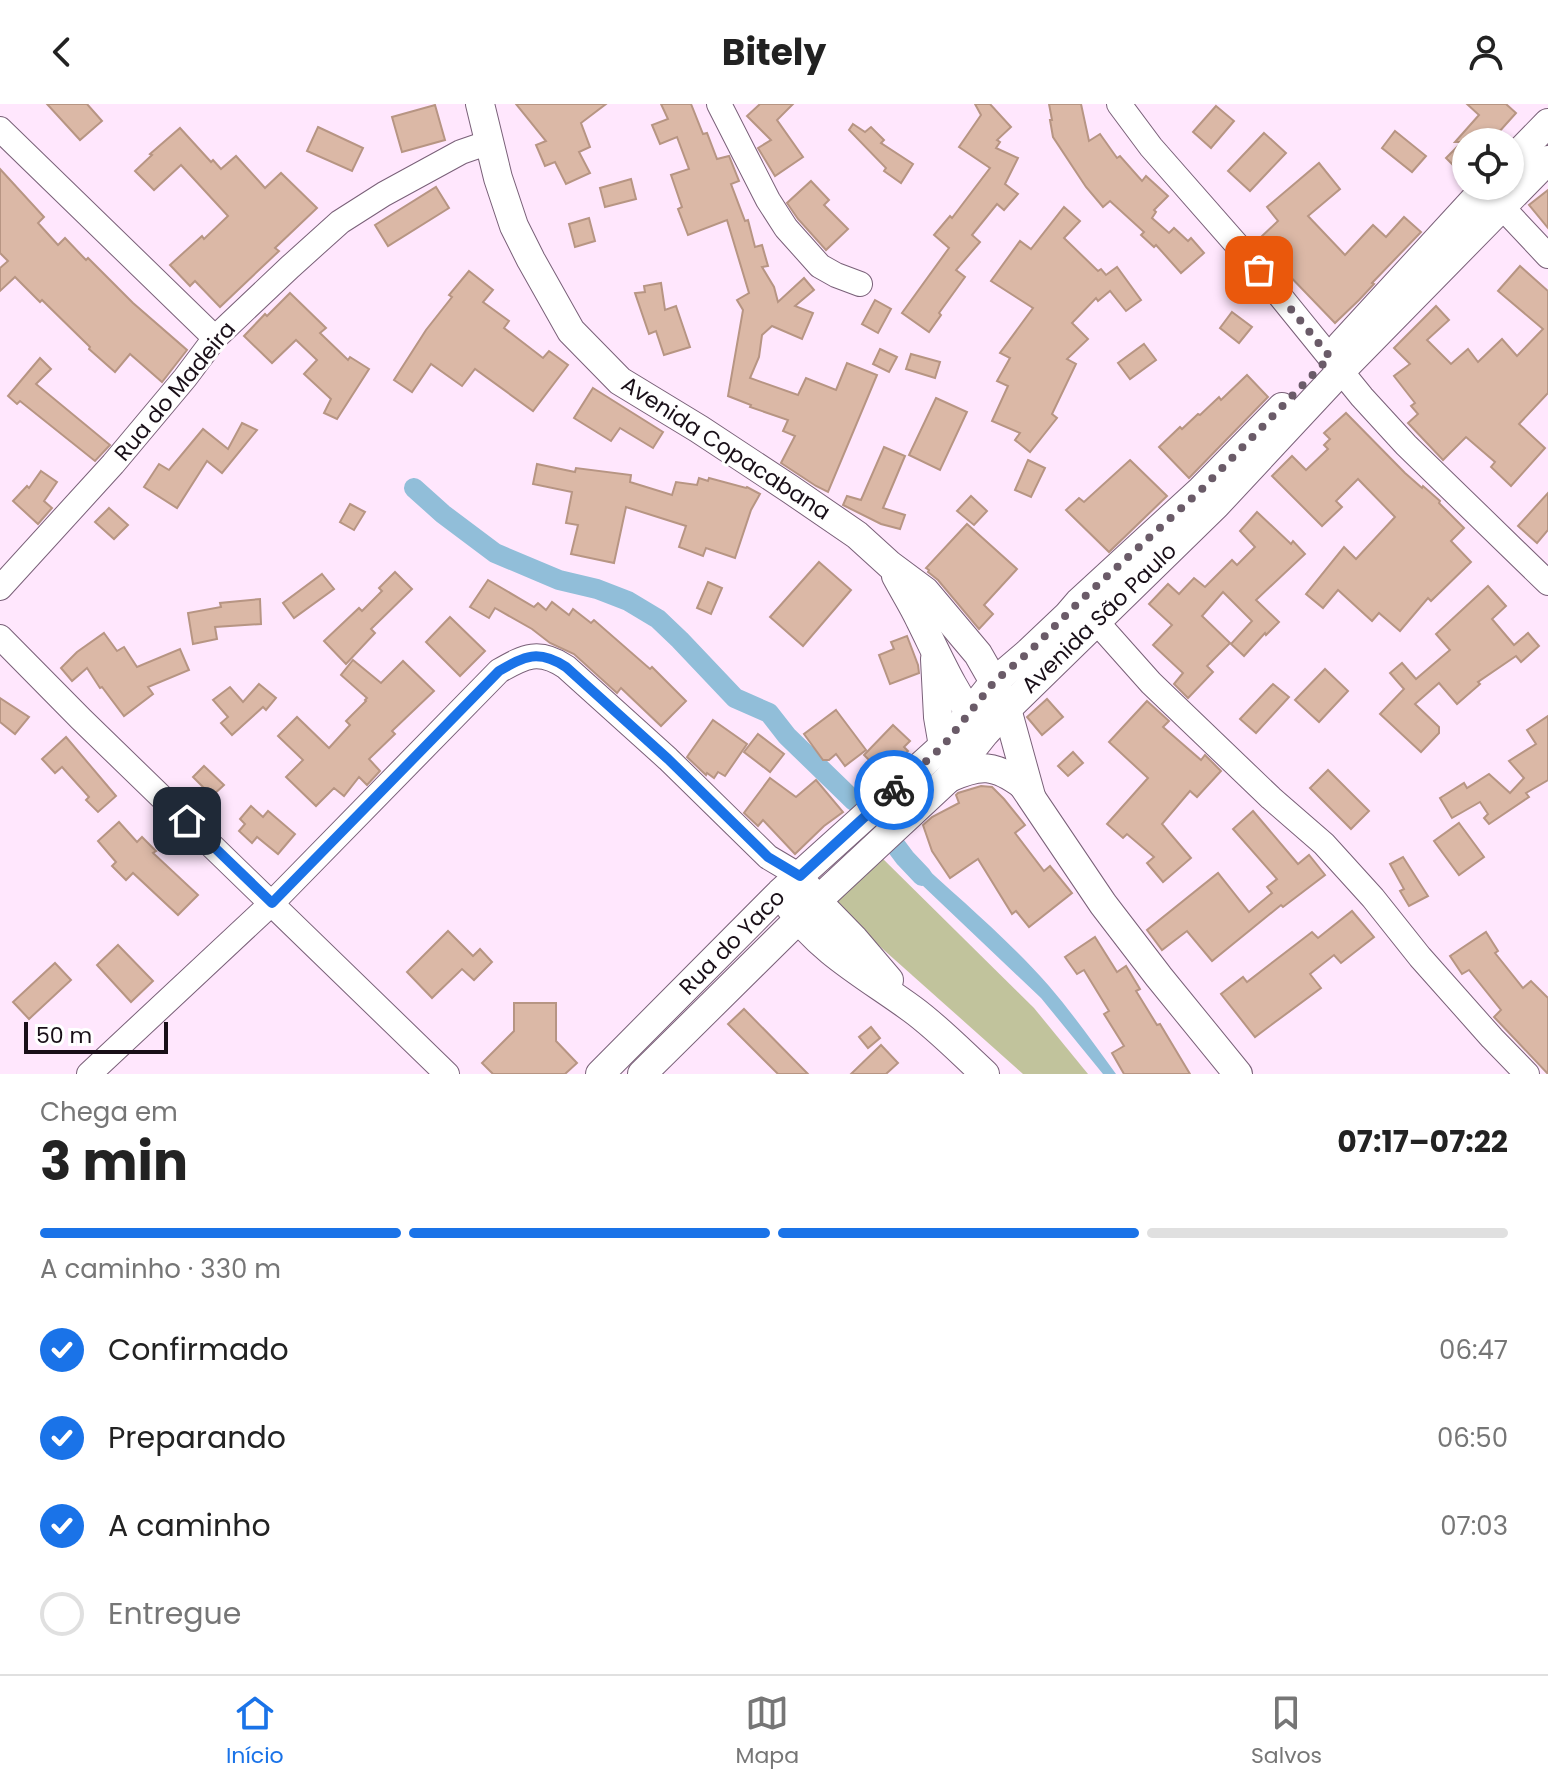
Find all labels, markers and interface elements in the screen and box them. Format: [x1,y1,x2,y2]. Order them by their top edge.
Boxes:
text: Bitely [722,27,826,78]
icon: back [40,30,84,74]
icon: person [1464,30,1508,74]
map controls [1452,128,1524,200]
button: locate [1452,128,1524,200]
pin [1225,236,1293,304]
icon: bag [1237,248,1281,292]
street label: Rua do Madeira [107,314,243,468]
street label: Avenida Copacabana [615,369,837,527]
street label: Avenida São Paulo [1015,536,1183,700]
courier [854,750,934,830]
icon: bike [872,768,916,812]
pin [153,787,221,855]
icon: home [165,799,209,843]
street label: Rua do Yaco [672,882,792,1002]
scale bar [24,1018,168,1054]
text: 50 m [36,1020,92,1051]
text: Chega em [40,1094,178,1130]
text: 07:17–07:22 [1337,1120,1508,1163]
text: 3 min [40,1125,188,1198]
text: A caminho · 330 m [40,1251,281,1287]
icon: check [40,1328,84,1372]
text: Confirmado [108,1328,289,1371]
text: 06:47 [1439,1332,1508,1368]
icon: check [40,1416,84,1460]
text: Preparando [108,1416,286,1459]
text: 06:50 [1437,1420,1508,1456]
icon: check [40,1504,84,1548]
text: A caminho [108,1504,271,1547]
text: 07:03 [1440,1508,1508,1544]
text: Entregue [108,1592,241,1635]
tab: Início [226,1691,284,1772]
tab: Mapa [736,1691,799,1772]
tab: Salvos [1251,1691,1322,1772]

